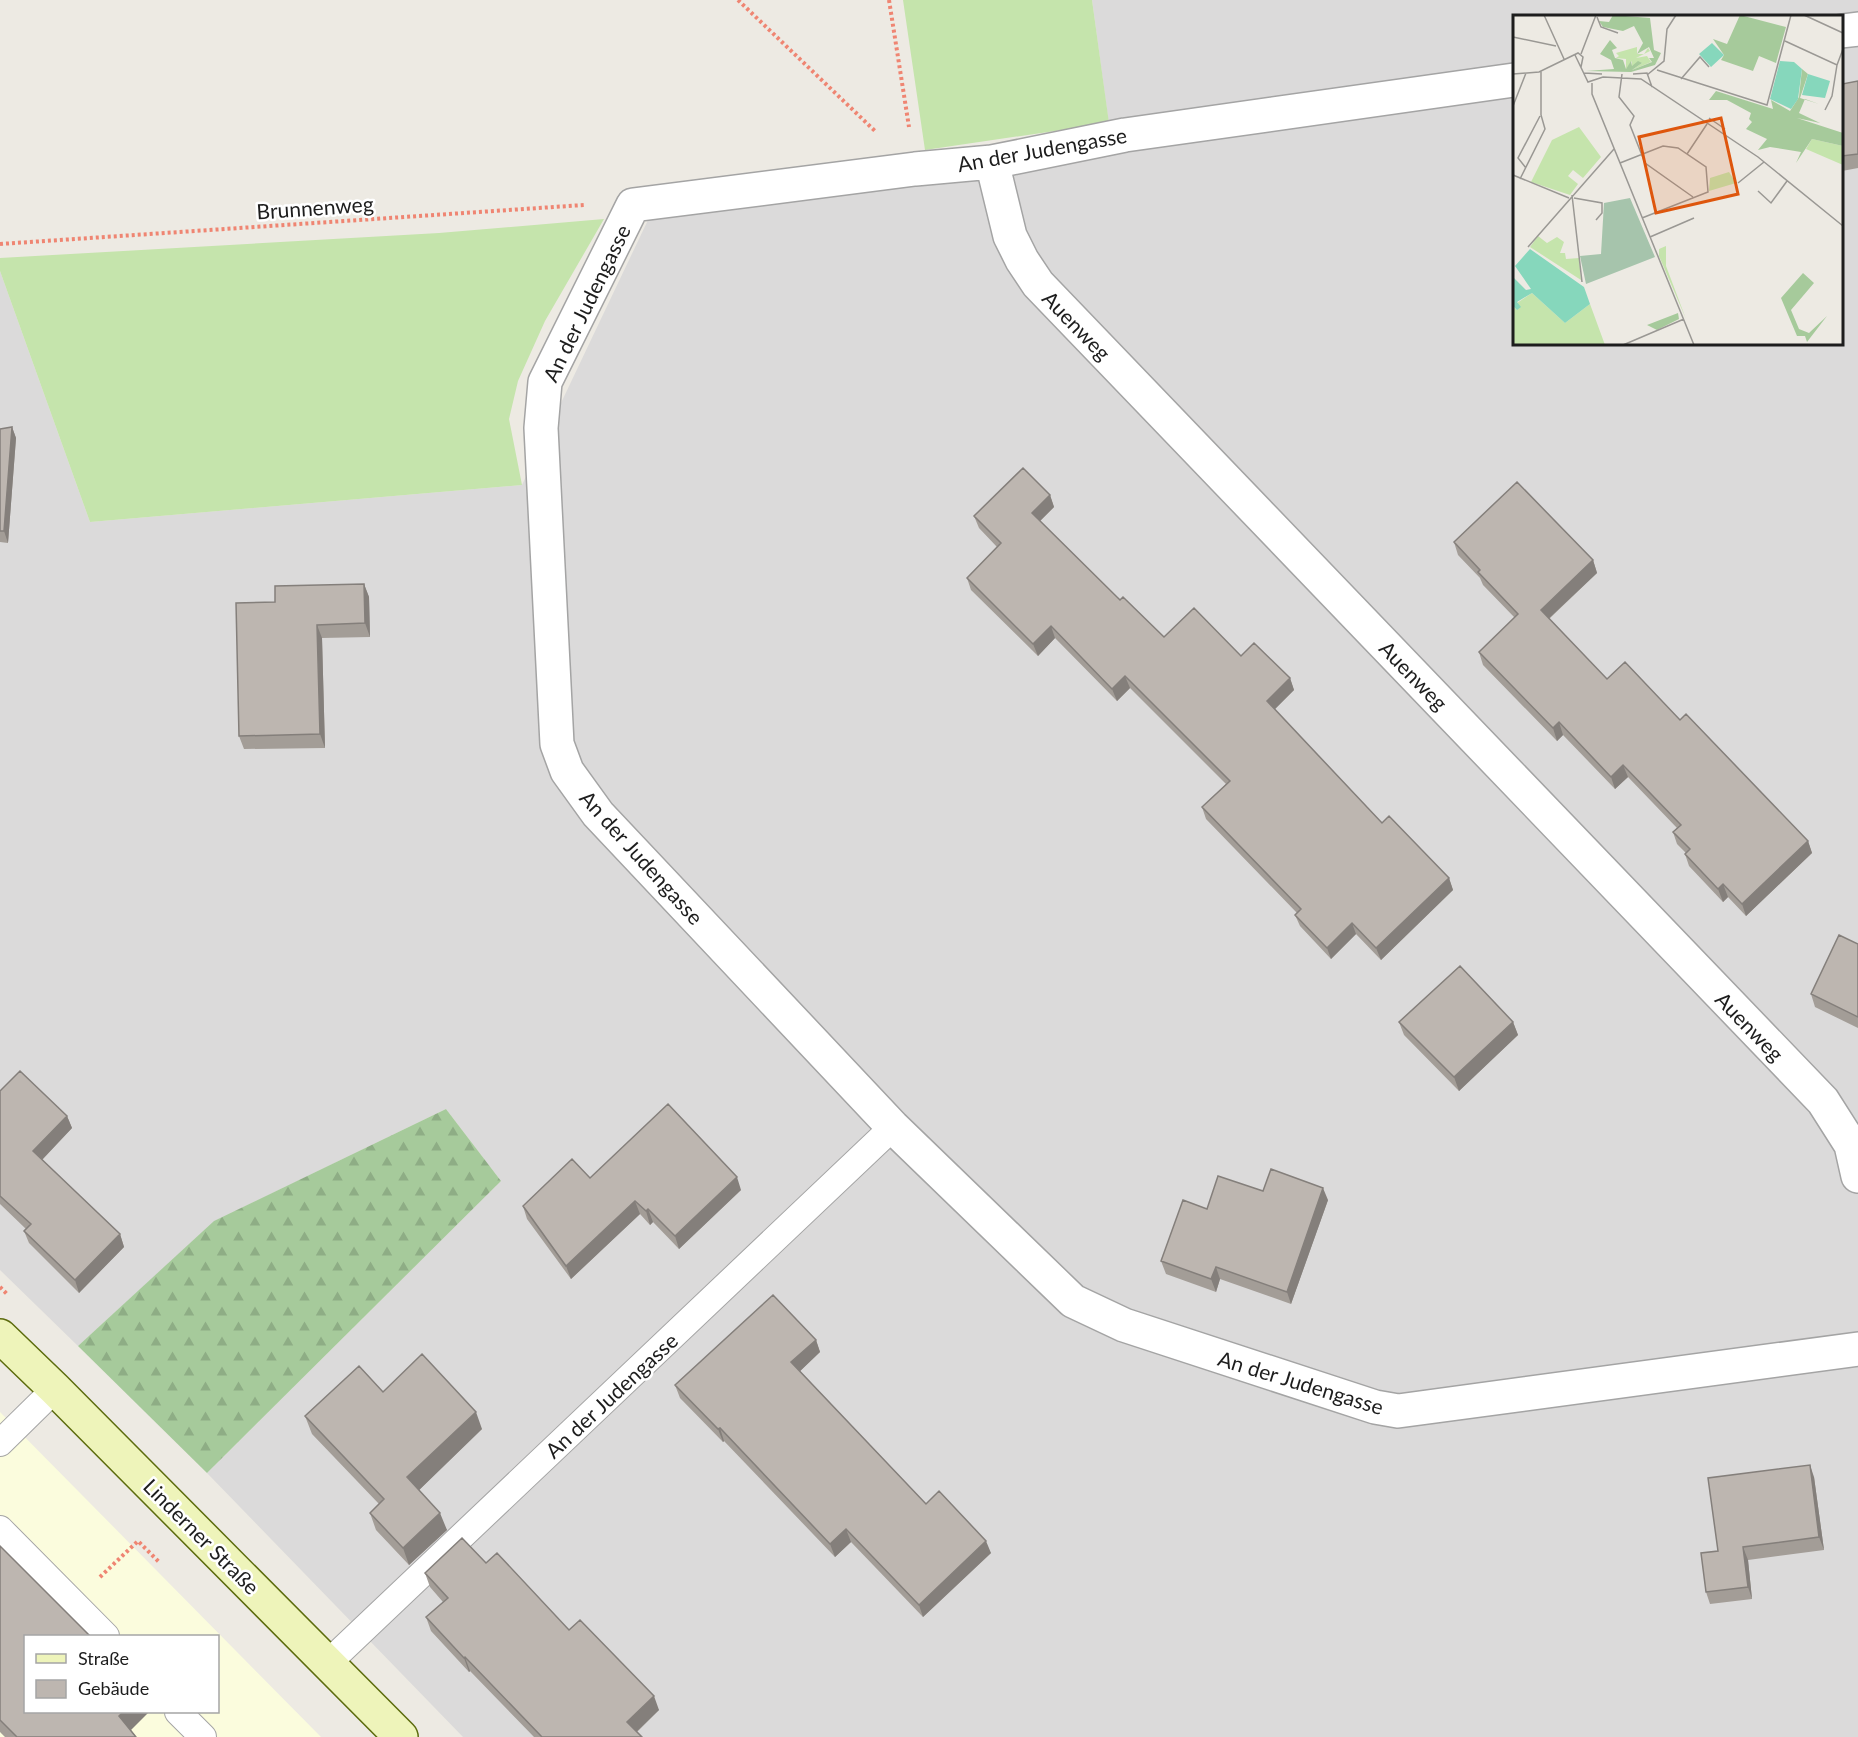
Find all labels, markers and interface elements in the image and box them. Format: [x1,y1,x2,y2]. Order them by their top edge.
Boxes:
inset map [1513,15,1843,345]
street label: An der Judengasse [955,122,1129,176]
street label: Brunnenweg [256,190,374,224]
street label: An der Judengasse [537,220,635,386]
street label: Auenweg [1038,285,1116,365]
street label: Auenweg [1375,635,1453,715]
street label: An der Judengasse [575,785,709,929]
street label: Auenweg [1711,986,1789,1066]
street label: An der Judengasse [540,1327,682,1463]
street label: An der Judengasse [1215,1345,1387,1419]
street label: Linderner Straße [139,1473,265,1599]
legend [24,1635,219,1713]
text: Straße [78,1647,129,1669]
text: Gebäude [78,1677,149,1699]

